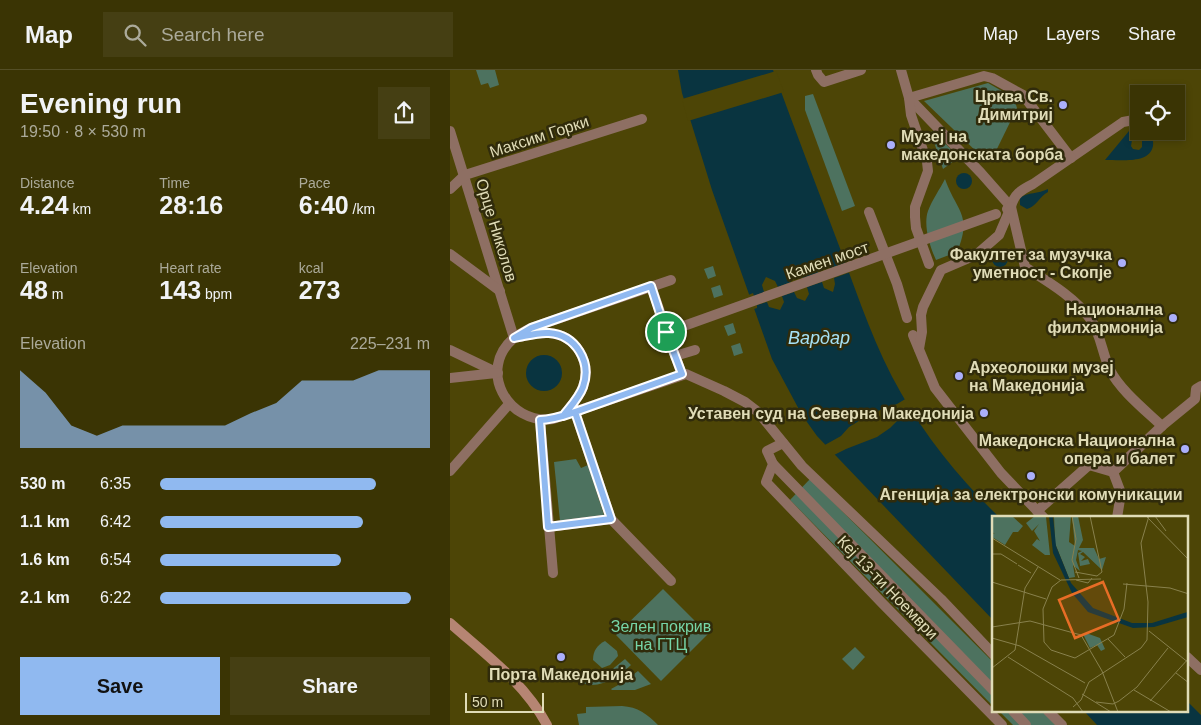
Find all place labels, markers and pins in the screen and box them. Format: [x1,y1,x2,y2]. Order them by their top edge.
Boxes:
place label: Црква Св. Димитриј [975,88,1053,123]
marker: Црква Св. Димитриј [1057,99,1069,111]
place label: Музеј на македонската борба [901,128,1063,163]
marker: Музеј на македонската борба [885,139,897,151]
place label: Факултет за музучка уметност - Скопје [950,246,1112,281]
marker: Факултет за музучка уметност - Скопје [1116,257,1128,269]
place label: Национална филхармонија [1047,301,1163,336]
pin [645,311,687,353]
marker: Национална филхармонија [1167,312,1179,324]
place label: Археолошки музеј на Македонија [969,359,1114,394]
marker: Археолошки музеј на Македонија [953,370,965,382]
place label: Уставен суд на Северна Македонија [688,405,974,422]
marker: Уставен суд на Северна Македонија [978,407,990,419]
place label: Македонска Национална опера и балет [979,432,1175,467]
marker: Македонска Национална опера и балет [1179,443,1191,455]
marker: Агенција за електронски комуникации [1025,470,1037,482]
place label: Агенција за електронски комуникации [879,486,1183,503]
marker: Порта Македонија [555,651,567,663]
place label: Порта Македонија [489,666,633,683]

